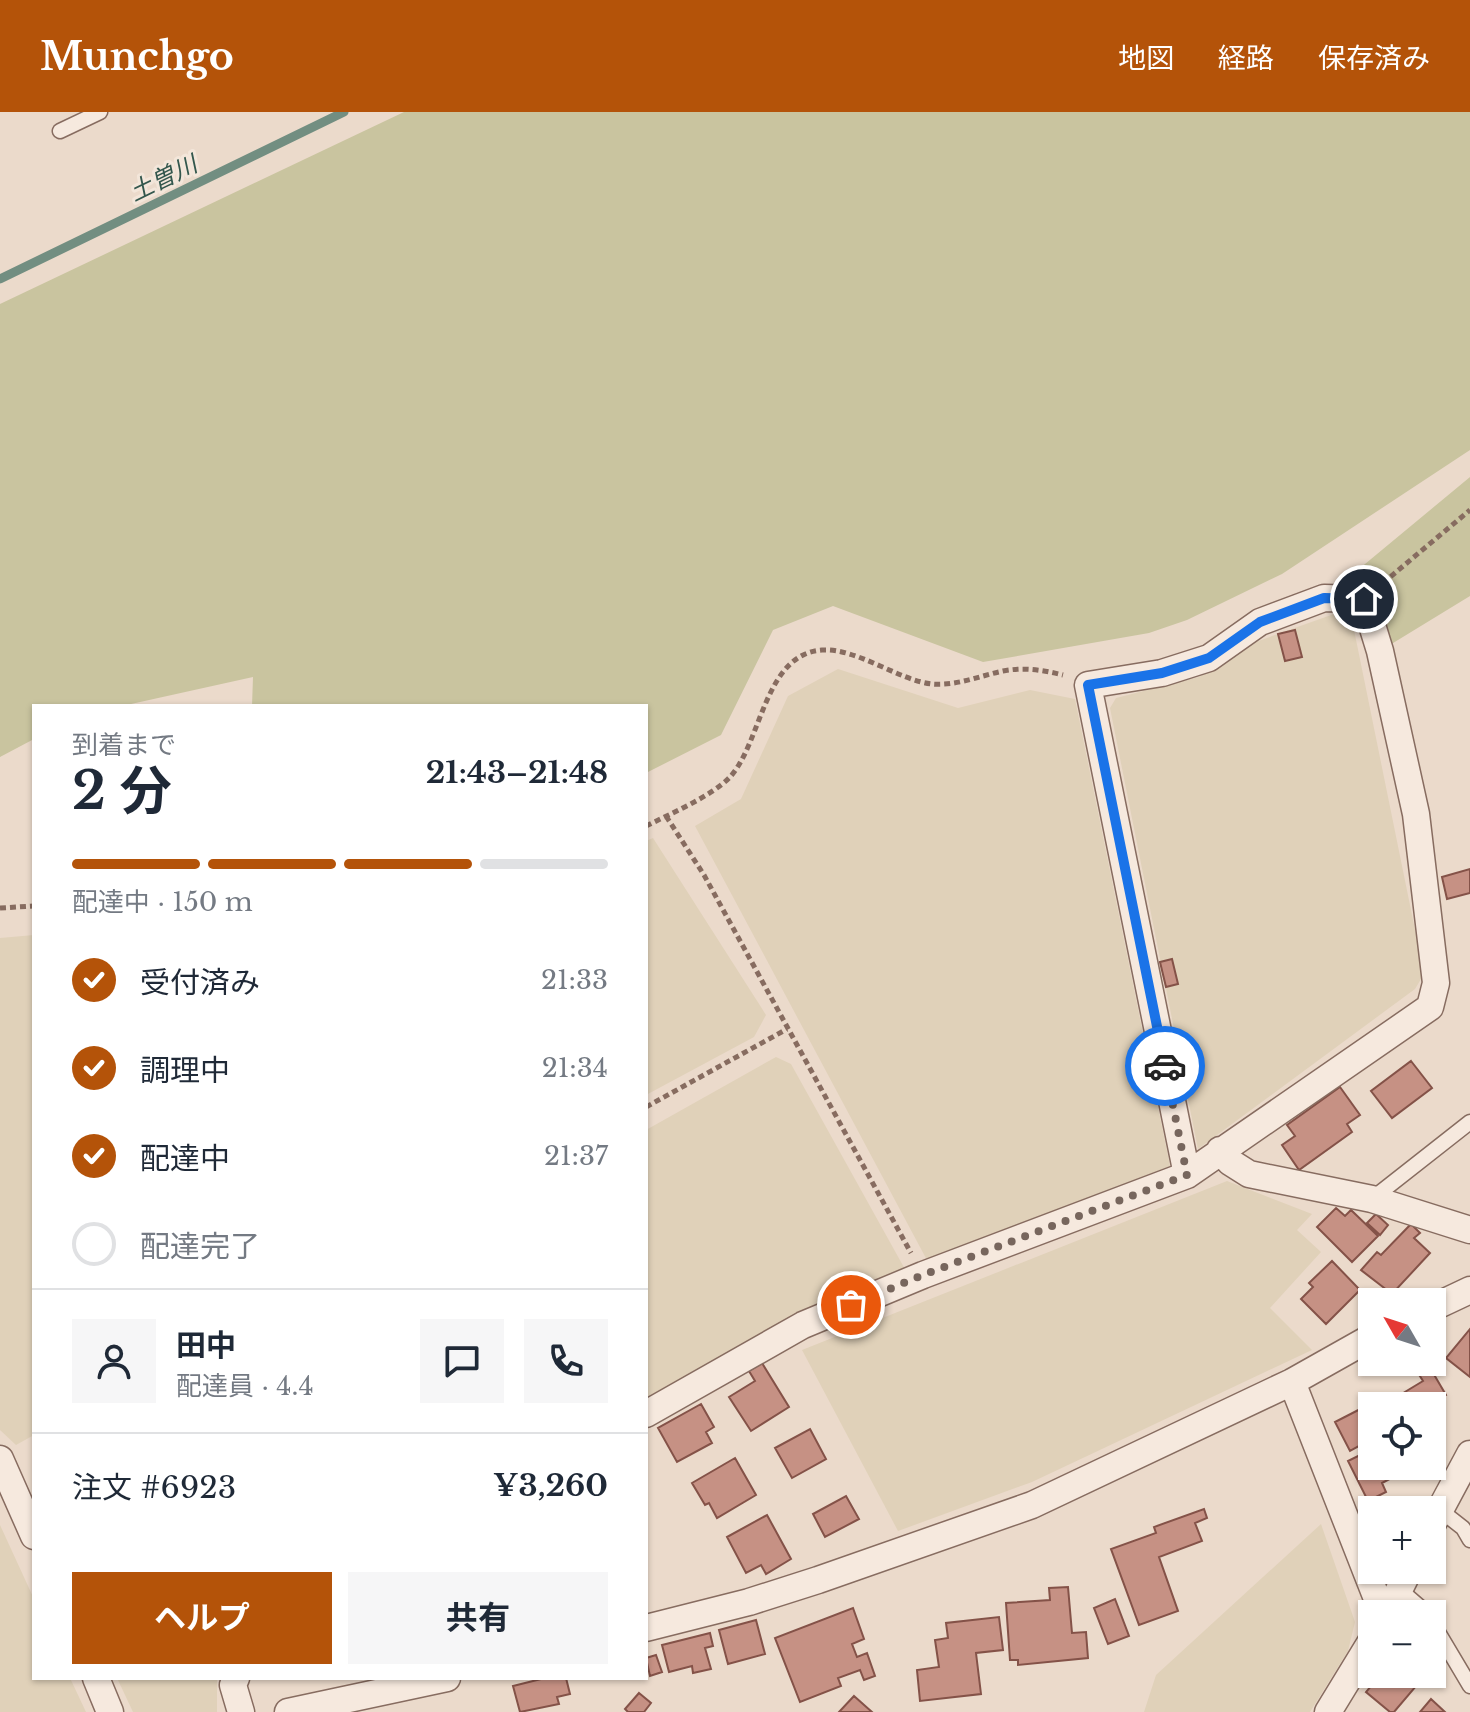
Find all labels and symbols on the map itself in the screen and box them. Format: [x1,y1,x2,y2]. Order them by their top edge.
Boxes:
water label: 土曽川 [124,148,204,207]
pin [1330,565,1398,633]
courier [1125,1026,1205,1106]
pin [817,1271,885,1339]
north arrow [1358,1288,1446,1376]

